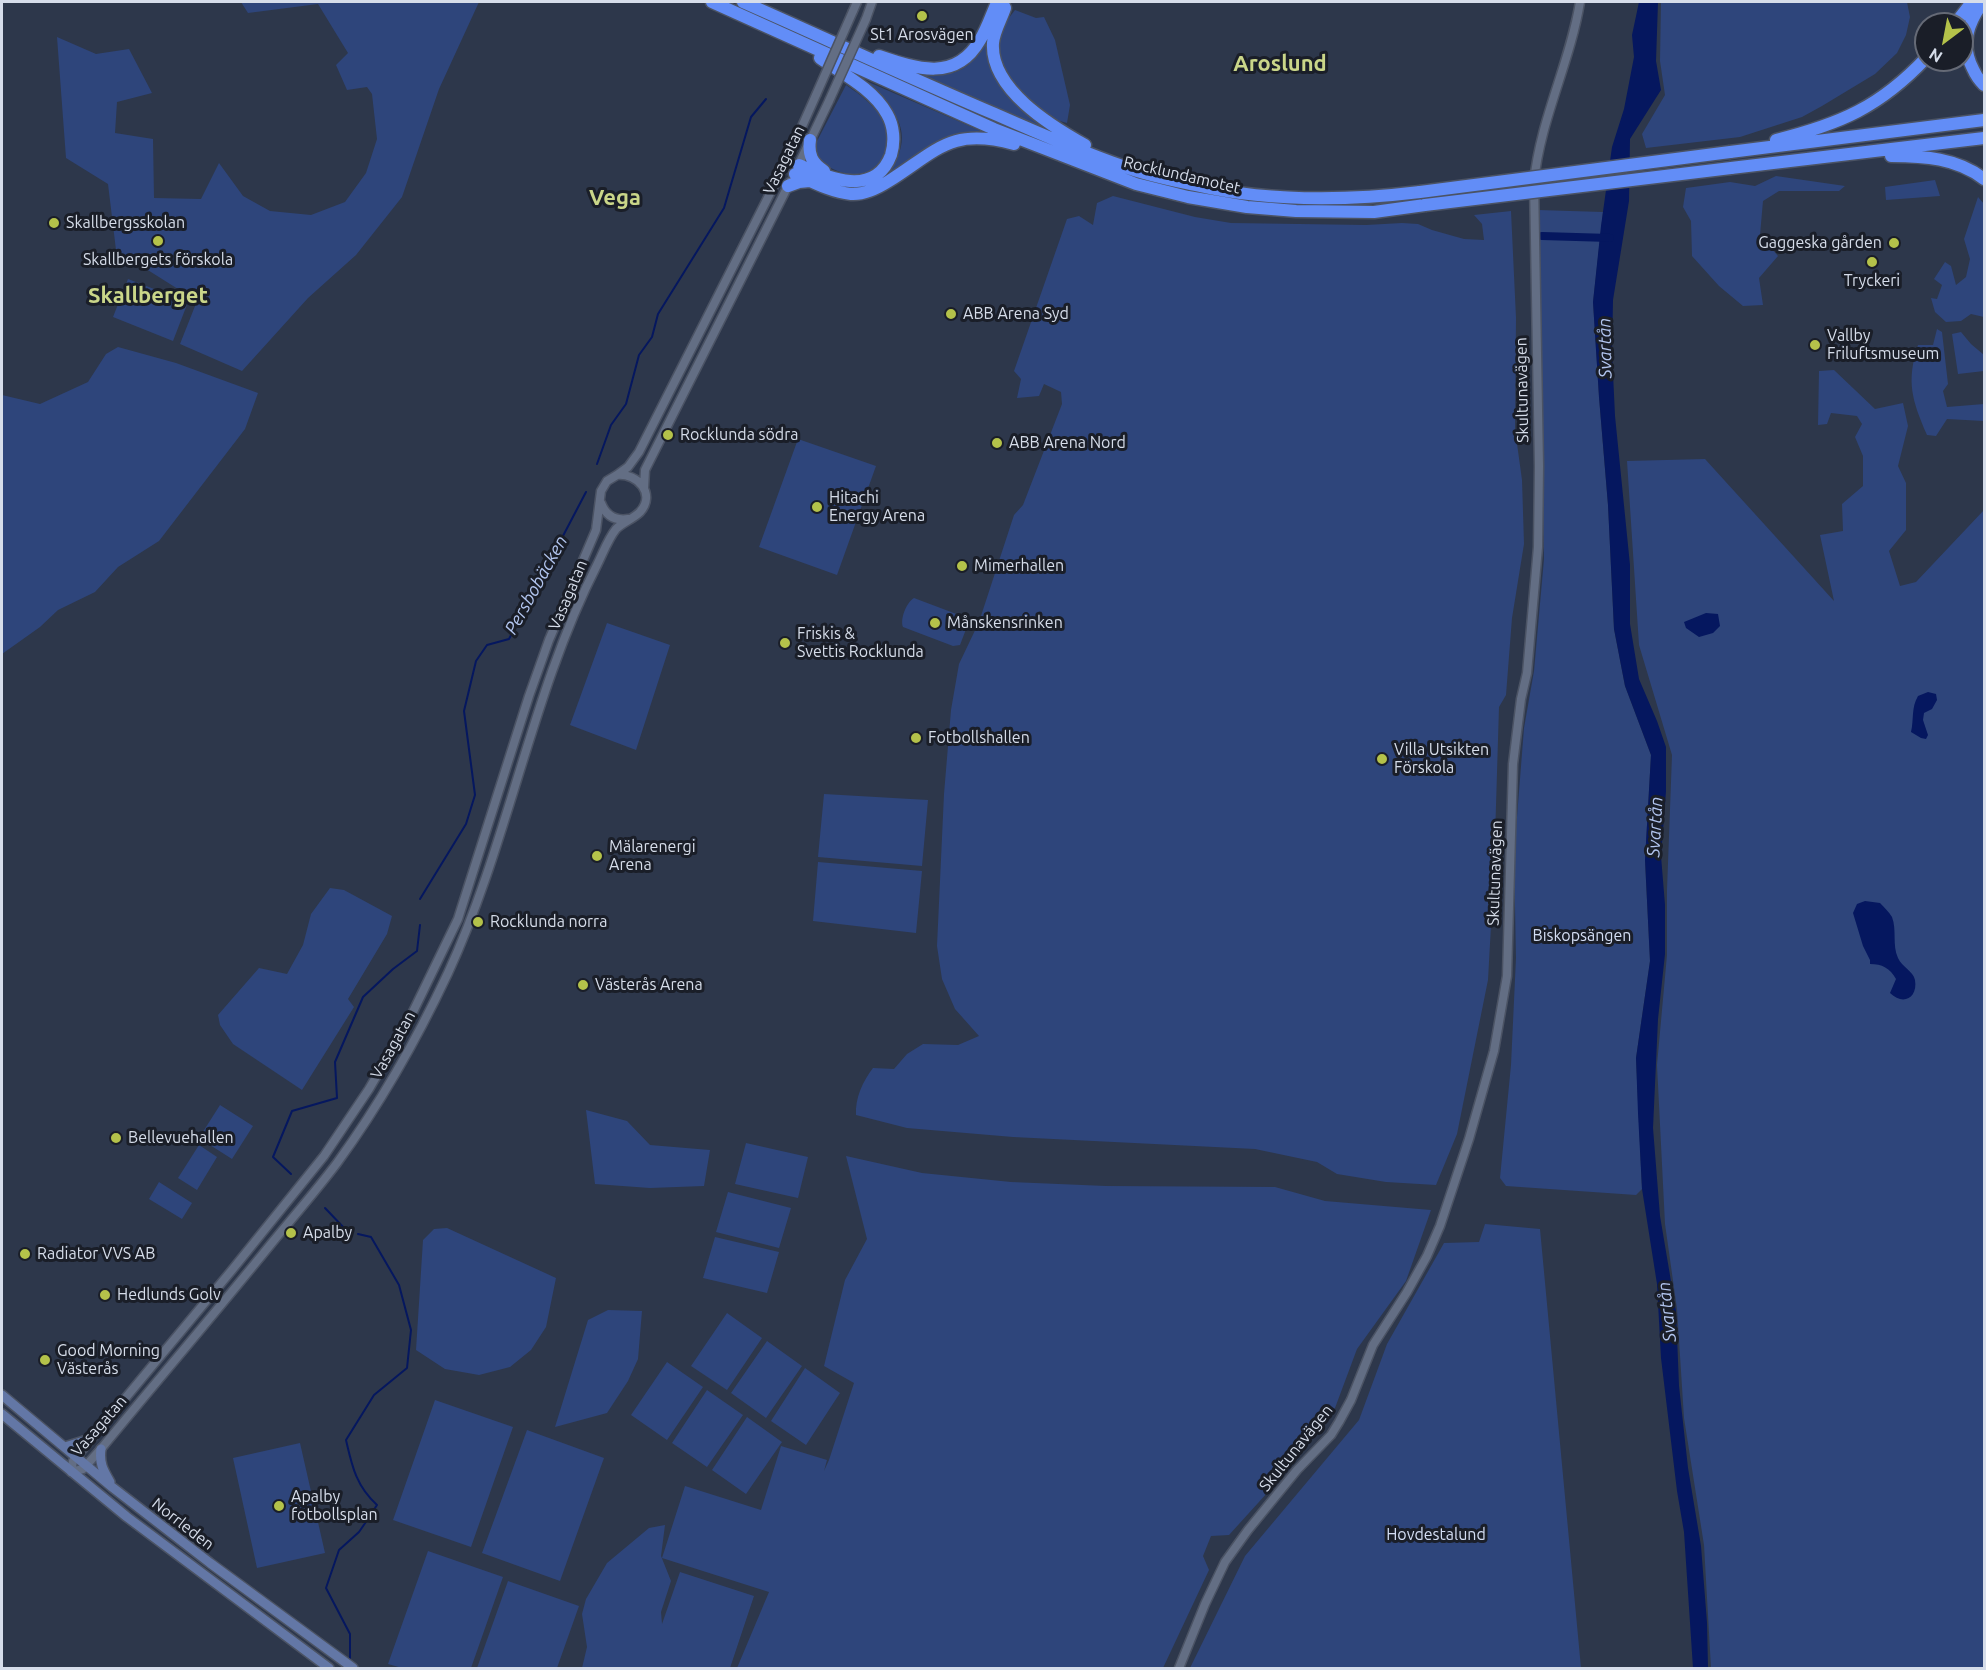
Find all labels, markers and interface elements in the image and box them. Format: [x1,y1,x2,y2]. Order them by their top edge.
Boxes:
marker: St1 Arosvägen [915,9,929,23]
north arrow [1914,12,1974,72]
place label: St1 Arosvägen [870,25,974,45]
text: N [1926,45,1945,66]
district label: Aroslund [1233,51,1327,77]
street label: Vasagatan [759,122,809,198]
street label: Rocklundamotet [1122,152,1242,198]
district label: Vega [589,185,641,211]
place label: Skallbergsskolan [66,213,185,233]
marker: Skallbergsskolan [47,216,61,230]
place label: Gaggeska gården [1758,233,1882,253]
marker: Skallbergets förskola [151,234,165,248]
marker: Gaggeska gården [1887,236,1901,250]
place label: Skallbergets förskola [83,250,233,270]
marker: Tryckeri [1865,255,1879,269]
place label: Tryckeri [1844,271,1900,291]
district label: Skallberget [88,283,208,309]
place label: ABB Arena Syd [963,304,1069,324]
marker: ABB Arena Syd [944,307,958,321]
water label: Svartån [1594,318,1616,378]
place label: Vallby Friluftsmuseum [1827,326,1939,364]
street label: Skultunavägen [1511,337,1533,443]
marker: Vallby Friluftsmuseum [1808,338,1822,352]
place label: Rocklunda södra [680,425,798,445]
marker: Rocklunda södra [661,428,675,442]
place label: ABB Arena Nord [1009,433,1126,453]
marker: ABB Arena Nord [990,436,1004,450]
place label: Hitachi Energy Arena [829,488,925,526]
marker: Hitachi Energy Arena [810,500,824,514]
water label: Persbobäcken [500,532,572,638]
place label: Mimerhallen [974,556,1064,576]
street label: Vasagatan [545,557,591,633]
marker: Mimerhallen [955,559,969,573]
place label: Månskensrinken [947,613,1063,633]
marker: Månskensrinken [928,616,942,630]
place label: Friskis & Svettis Rocklunda [797,624,924,662]
marker: Friskis & Svettis Rocklunda [778,636,792,650]
place label: Fotbollshallen [928,728,1030,748]
marker: Fotbollshallen [909,731,923,745]
place label: Villa Utsikten Förskola [1394,740,1489,778]
marker: Villa Utsikten Förskola [1375,752,1389,766]
water label: Svartån [1643,796,1667,858]
street label: Skultunavägen [1484,820,1506,926]
place label: Mälarenergi Arena [609,837,696,875]
marker: Mälarenergi Arena [590,849,604,863]
place label: Rocklunda norra [490,912,607,932]
marker: Rocklunda norra [471,915,485,929]
park label: Biskopsängen [1533,926,1631,946]
place label: Västerås Arena [595,975,703,995]
marker: Västerås Arena [576,978,590,992]
street label: Vasagatan [367,1008,419,1082]
place label: Bellevuehallen [128,1128,234,1148]
marker: Bellevuehallen [109,1131,123,1145]
place label: Apalby [303,1223,352,1243]
marker: Apalby [284,1226,298,1240]
place label: Radiator VVS AB [37,1244,155,1264]
marker: Radiator VVS AB [18,1247,32,1261]
water label: Svartån [1653,1281,1681,1343]
place label: Hedlunds Golv [117,1285,221,1305]
marker: Hedlunds Golv [98,1288,112,1302]
place label: Good Morning Västerås [57,1341,160,1379]
marker: Good Morning Västerås [38,1353,52,1367]
street label: Vasagatan [67,1392,131,1460]
street label: Skultunavägen [1255,1401,1337,1495]
place label: Apalby fotbollsplan [291,1487,378,1525]
street label: Norrleden [148,1494,218,1554]
marker: Apalby fotbollsplan [272,1499,286,1513]
park label: Hovdestalund [1386,1525,1486,1545]

